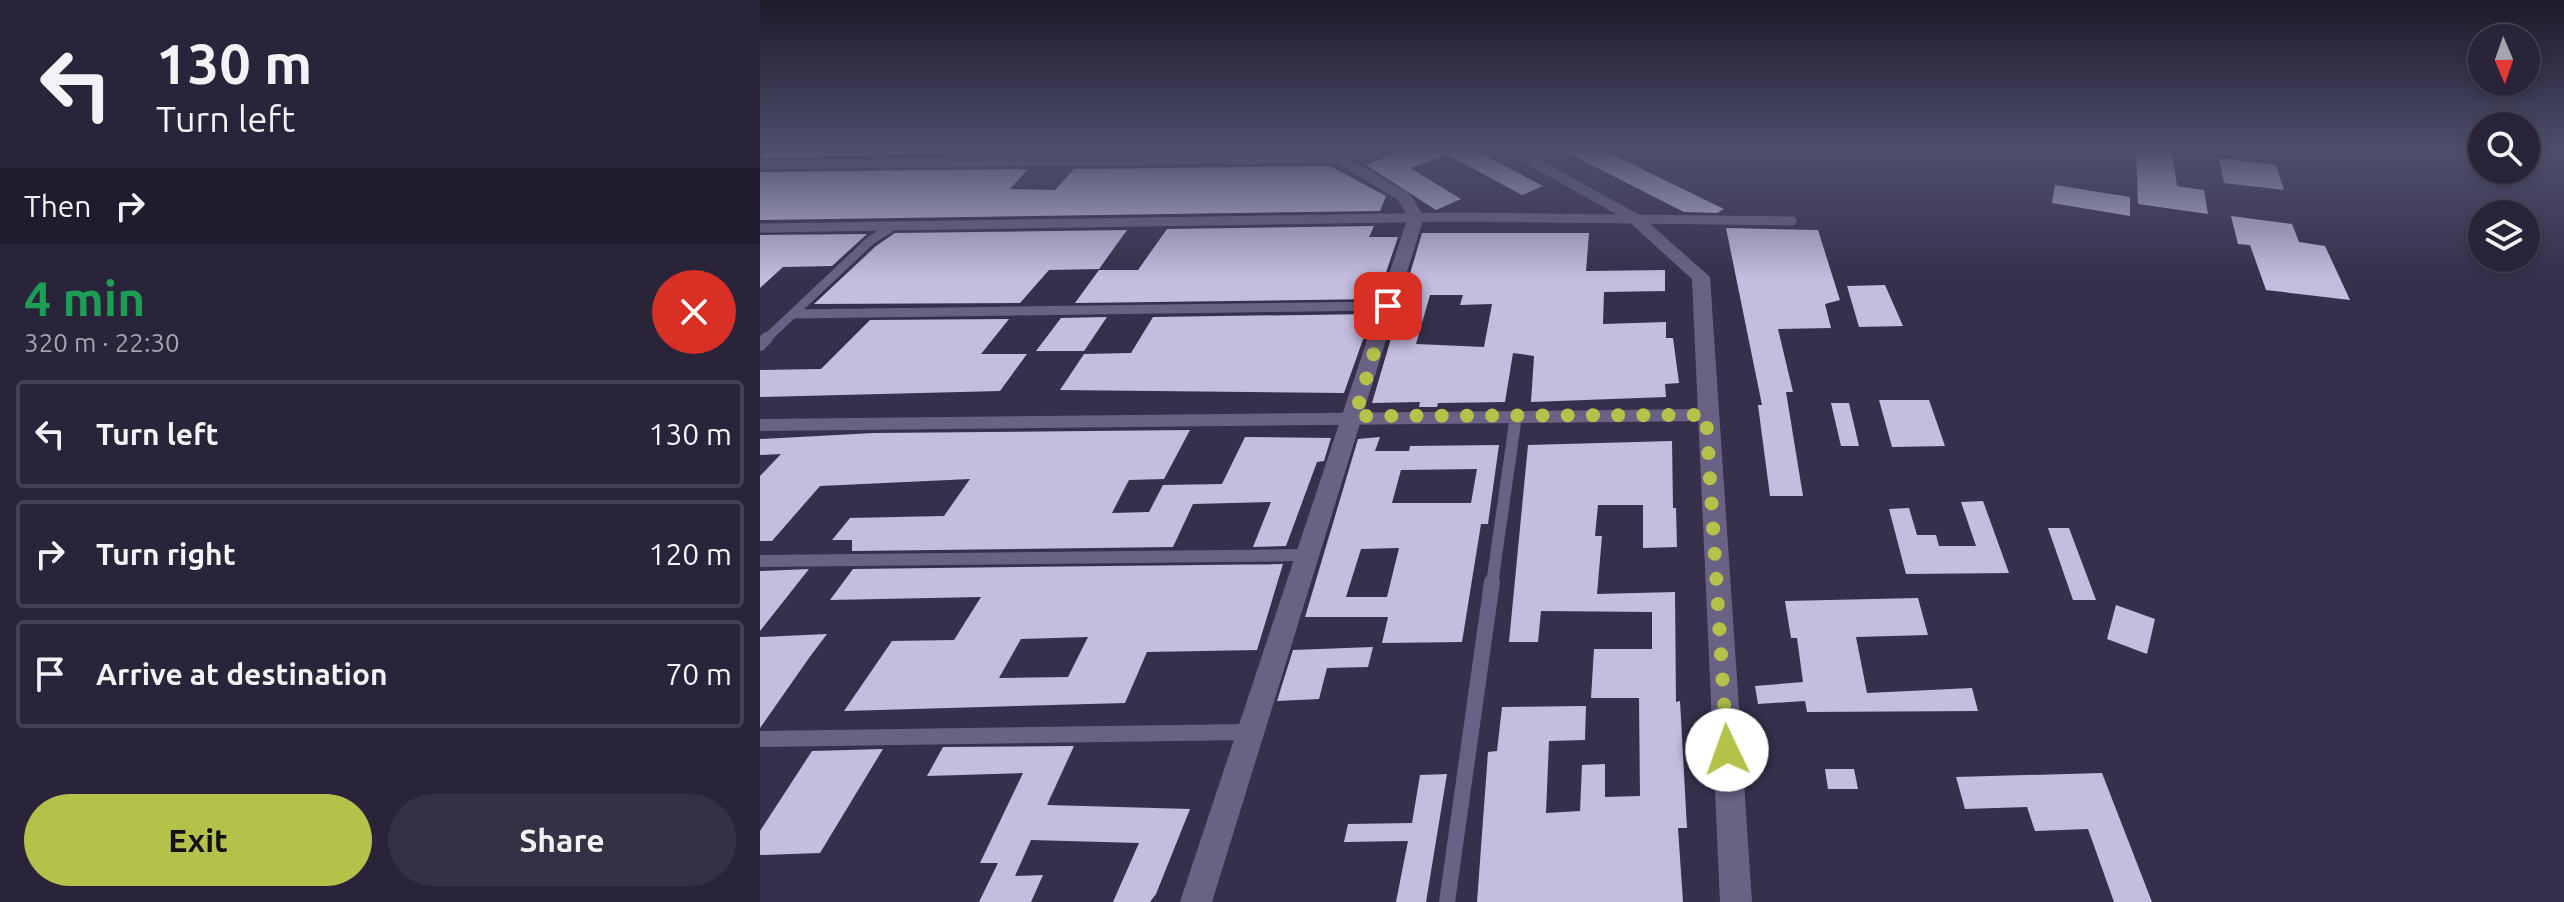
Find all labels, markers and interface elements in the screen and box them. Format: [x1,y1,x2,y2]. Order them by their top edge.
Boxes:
north arrow [2468,24,2540,96]
map controls [2468,24,2540,272]
icon: left [24,32,128,136]
text: 130 m [156,32,312,95]
text: Turn left [156,98,295,139]
button: search [2468,112,2540,184]
icon: right [108,184,152,228]
text: Then [24,189,92,223]
button: layers [2468,200,2540,272]
button: close [652,270,736,354]
text: 4 min [24,271,145,325]
pin [1354,272,1422,340]
icon: arrive [1366,284,1410,328]
text: 320 m · 22:30 [24,328,180,357]
icon: left [28,412,72,456]
text: Turn left [96,417,218,451]
text: 130 m [648,417,732,451]
icon: right [28,532,72,576]
text: Turn right [96,537,236,571]
text: 120 m [648,537,732,571]
icon: arrive [28,652,72,696]
text: Arrive at destination [96,657,388,691]
text: 70 m [665,657,732,691]
position arrow [1685,708,1769,792]
button: Exit [24,794,372,886]
button: Share [388,794,736,886]

